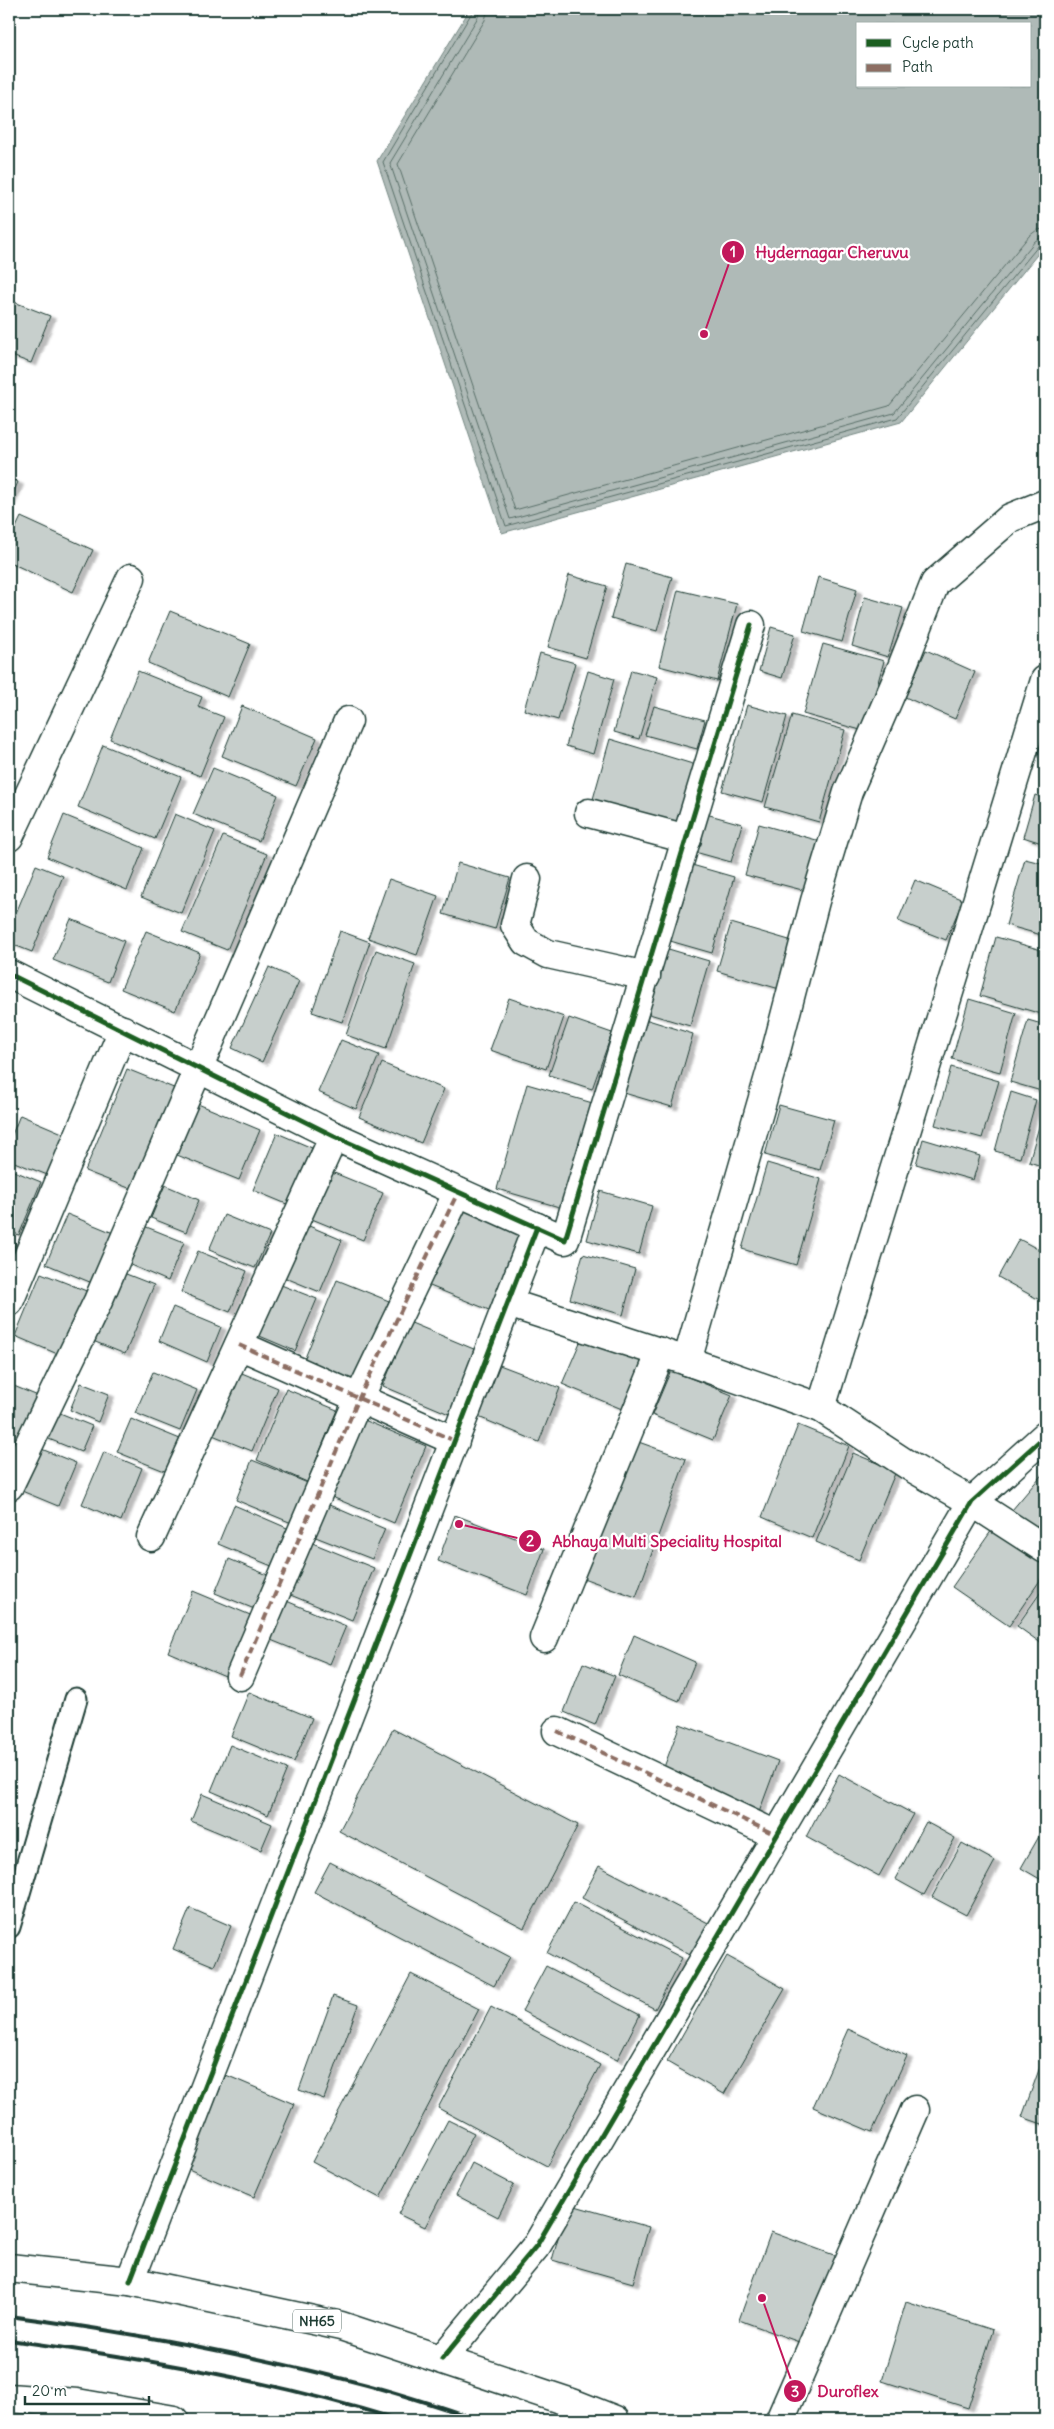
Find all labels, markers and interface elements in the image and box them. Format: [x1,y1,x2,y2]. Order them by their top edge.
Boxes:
legend [856,22,1032,88]
text: Cycle path [902,33,974,52]
text: Path [902,57,933,76]
callout: Hydernagar Cheruvu [721,237,919,268]
text: 1 [730,242,736,261]
text: Hydernagar Cheruvu [755,242,909,263]
callout: Abhaya Multi Speciality Hospital [518,1526,792,1557]
text: 2 [526,1531,534,1550]
text: Abhaya Multi Speciality Hospital [552,1531,782,1552]
road number: NH65 [293,2310,341,2332]
scale bar [25,2374,149,2406]
callout: Duroflex [782,2376,889,2407]
text: 20 m [32,2381,67,2400]
text: Duroflex [817,2381,879,2401]
text: 3 [791,2382,799,2401]

